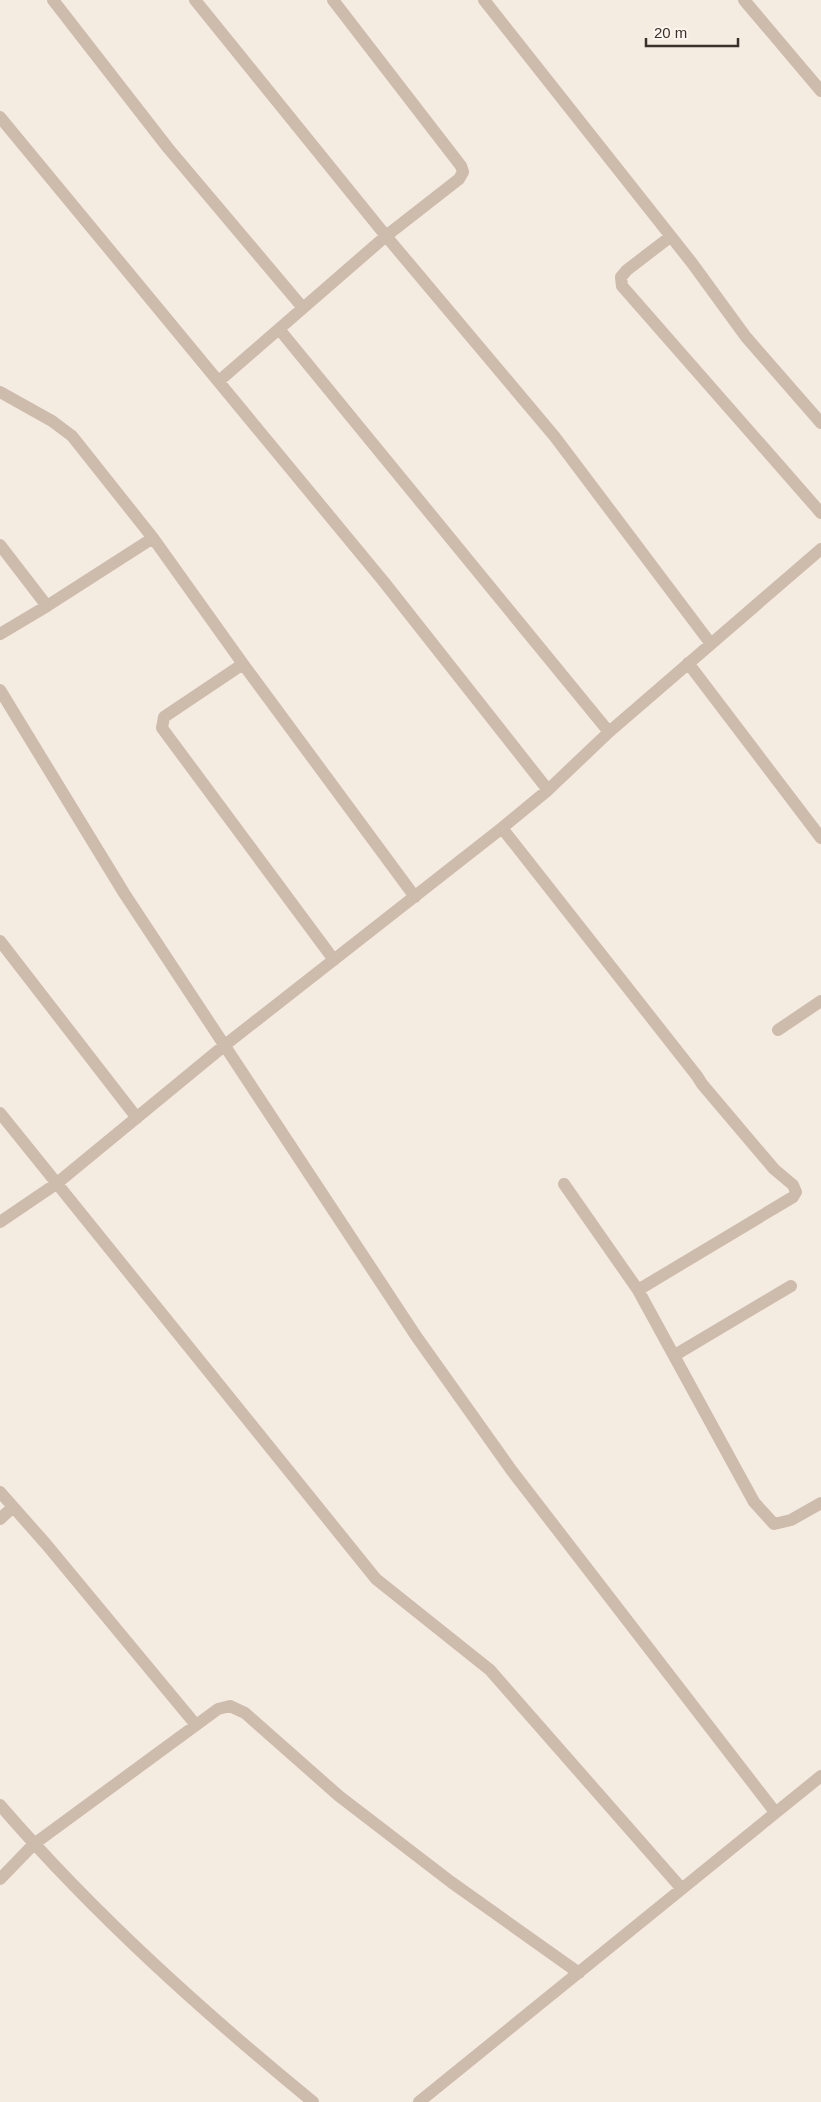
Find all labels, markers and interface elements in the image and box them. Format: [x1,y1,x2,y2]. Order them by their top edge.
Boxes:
scale bar [646,15,738,47]
text: 20 m [654,24,687,41]

